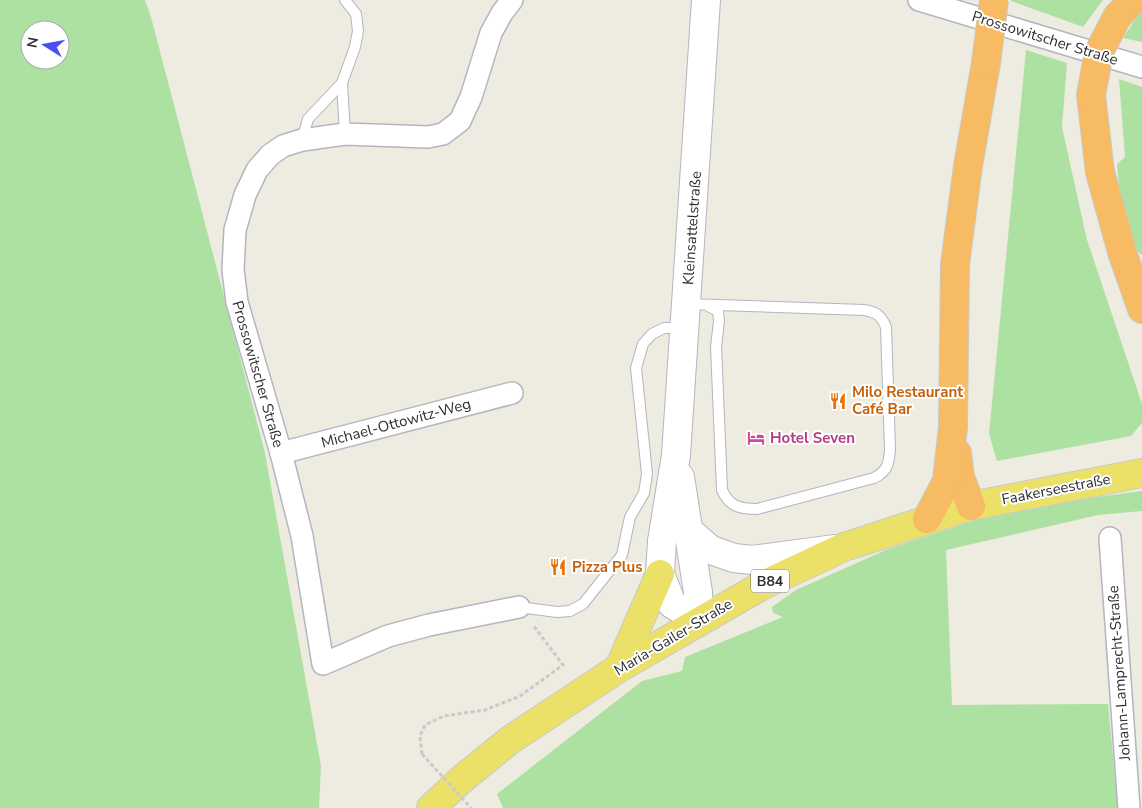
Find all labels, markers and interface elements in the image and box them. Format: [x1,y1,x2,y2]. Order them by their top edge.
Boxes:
street label: Prossowitscher Straße [970,6,1120,70]
north arrow [20,20,70,70]
text: N [22,36,43,50]
street label: Kleinsattelstraße [678,170,706,286]
street label: Prossowitscher Straße [227,298,289,450]
place label: Milo Restaurant Café Bar [852,382,963,419]
restaurant icon: Milo Restaurant Café Bar [828,391,848,411]
street label: Michael-Ottowitz-Weg [319,393,473,453]
hotel icon: Hotel Seven [746,428,766,448]
place label: Hotel Seven [770,428,855,448]
street label: Faakerseestraße [1000,469,1112,509]
restaurant icon: Pizza Plus [548,557,568,577]
place label: Pizza Plus [572,557,643,577]
road number: B84 [751,570,789,592]
street label: Johann-Lamprecht-Straße [1103,585,1135,762]
street label: Maria-Gailer-Straße [610,594,736,680]

